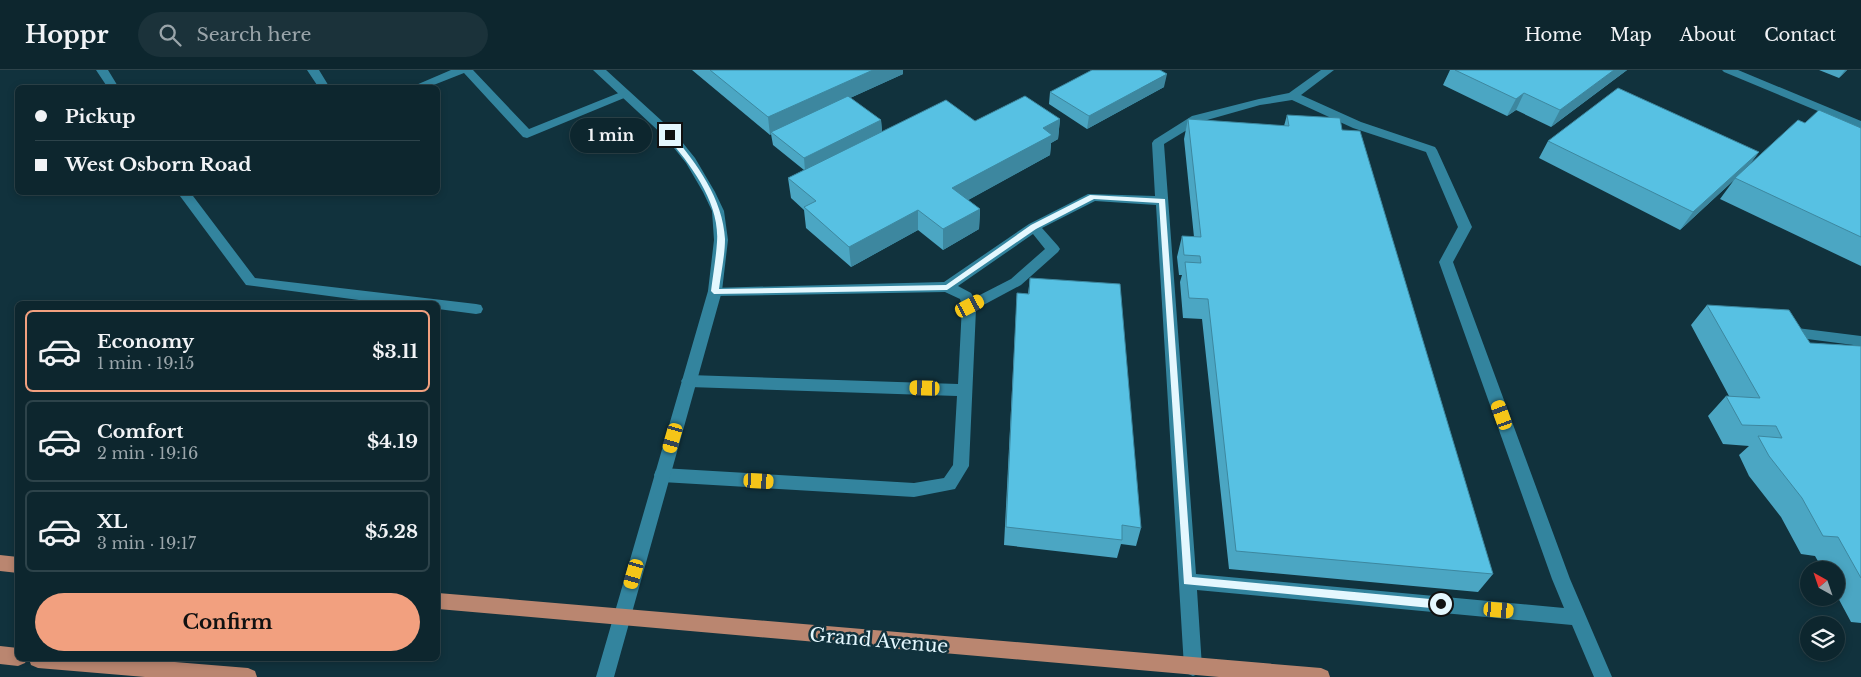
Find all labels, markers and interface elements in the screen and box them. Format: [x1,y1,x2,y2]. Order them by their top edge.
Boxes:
search box [138,12,488,57]
text: Hoppr [25,20,108,49]
icon: search [156,21,184,49]
text: Search here [196,23,311,46]
text: Home [1524,24,1582,46]
text: Map [1610,24,1652,46]
text: About [1680,24,1736,46]
text: Contact [1764,24,1836,46]
text: Pickup [65,105,136,128]
callout: 1 min [570,118,652,152]
route end [659,124,681,146]
text: 1 min [588,125,634,145]
text: West Osborn Road [65,153,251,176]
car [953,293,986,319]
icon: car [37,329,82,374]
text: Economy [97,330,194,353]
text: $3.11 [372,340,418,363]
text: 1 min · 19:15 [97,353,194,373]
car [909,380,940,396]
car [1489,398,1514,432]
icon: car [37,419,82,464]
text: Comfort [97,420,184,443]
car [661,422,684,454]
text: $4.19 [367,430,418,453]
text: 2 min · 19:16 [97,443,198,463]
car [743,473,774,489]
icon: car [37,509,82,554]
text: XL [97,510,127,533]
text: $5.28 [365,520,418,543]
text: 3 min · 19:17 [97,533,196,553]
car [622,558,645,590]
north arrow [1800,561,1845,606]
map controls [1800,561,1845,661]
button: Confirm [35,593,420,651]
route start [1430,593,1452,615]
car [1483,601,1514,619]
button: layers [1800,616,1845,661]
street label: Grand Avenue [809,623,949,658]

